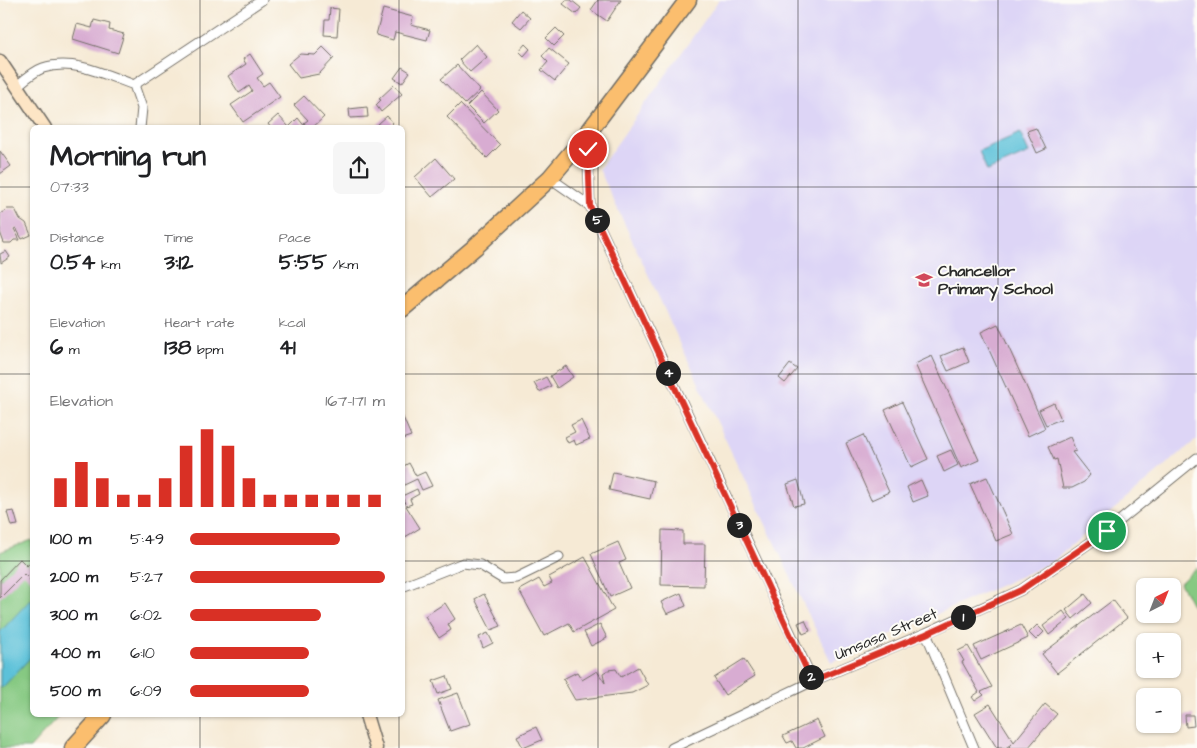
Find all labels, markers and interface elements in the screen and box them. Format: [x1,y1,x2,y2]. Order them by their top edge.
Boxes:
pin [567,128,609,170]
icon: check [574,135,602,163]
text: Morning run [50,137,206,176]
button: share [333,142,385,194]
text: 07:33 [50,176,89,198]
pin: 5 [584,208,610,232]
text: 5 [593,210,602,230]
text: Distance [50,228,104,248]
text: Time [164,228,194,248]
text: Pace [279,228,311,248]
text: 0.54 [50,248,95,277]
text: 3:12 [164,248,193,277]
text: 5:55 [279,248,327,277]
text: km [95,255,120,275]
text: /km [327,255,358,275]
place label: Chancellor Primary School [938,260,1053,301]
school or university icon: Chancellor Primary School [914,270,934,290]
text: Elevation [50,313,105,333]
text: Heart rate [164,313,235,333]
text: kcal [279,313,305,333]
text: 6 [50,333,63,362]
text: 138 [164,333,191,362]
text: 41 [279,333,296,362]
text: m [63,340,80,360]
text: bpm [191,340,223,360]
pin: 4 [656,360,680,386]
text: 4 [664,363,673,383]
text: Elevation [50,390,113,412]
text: 167–171 m [325,390,385,412]
pin [1086,510,1128,552]
pin: 3 [726,512,752,538]
text: 3 [736,515,743,535]
icon: arrive [1093,517,1121,545]
text: 100 m [50,528,91,550]
text: 5:49 [130,528,164,550]
text: 200 m [50,566,98,588]
text: 5:27 [130,566,163,588]
north arrow [1136,578,1181,622]
map controls [1136,578,1181,733]
street label: Umsasa Street [831,602,941,666]
text: 300 m [50,604,97,626]
text: 6:02 [130,604,162,626]
pin: 1 [950,604,976,630]
text: 1 [963,607,964,627]
button: + [1136,633,1181,678]
text: 400 m [50,642,100,664]
text: 6:10 [130,642,155,664]
pin: 2 [798,664,824,690]
text: 2 [807,667,816,687]
text: 500 m [50,680,100,702]
text: 6:09 [130,680,162,702]
button: − [1136,688,1181,733]

